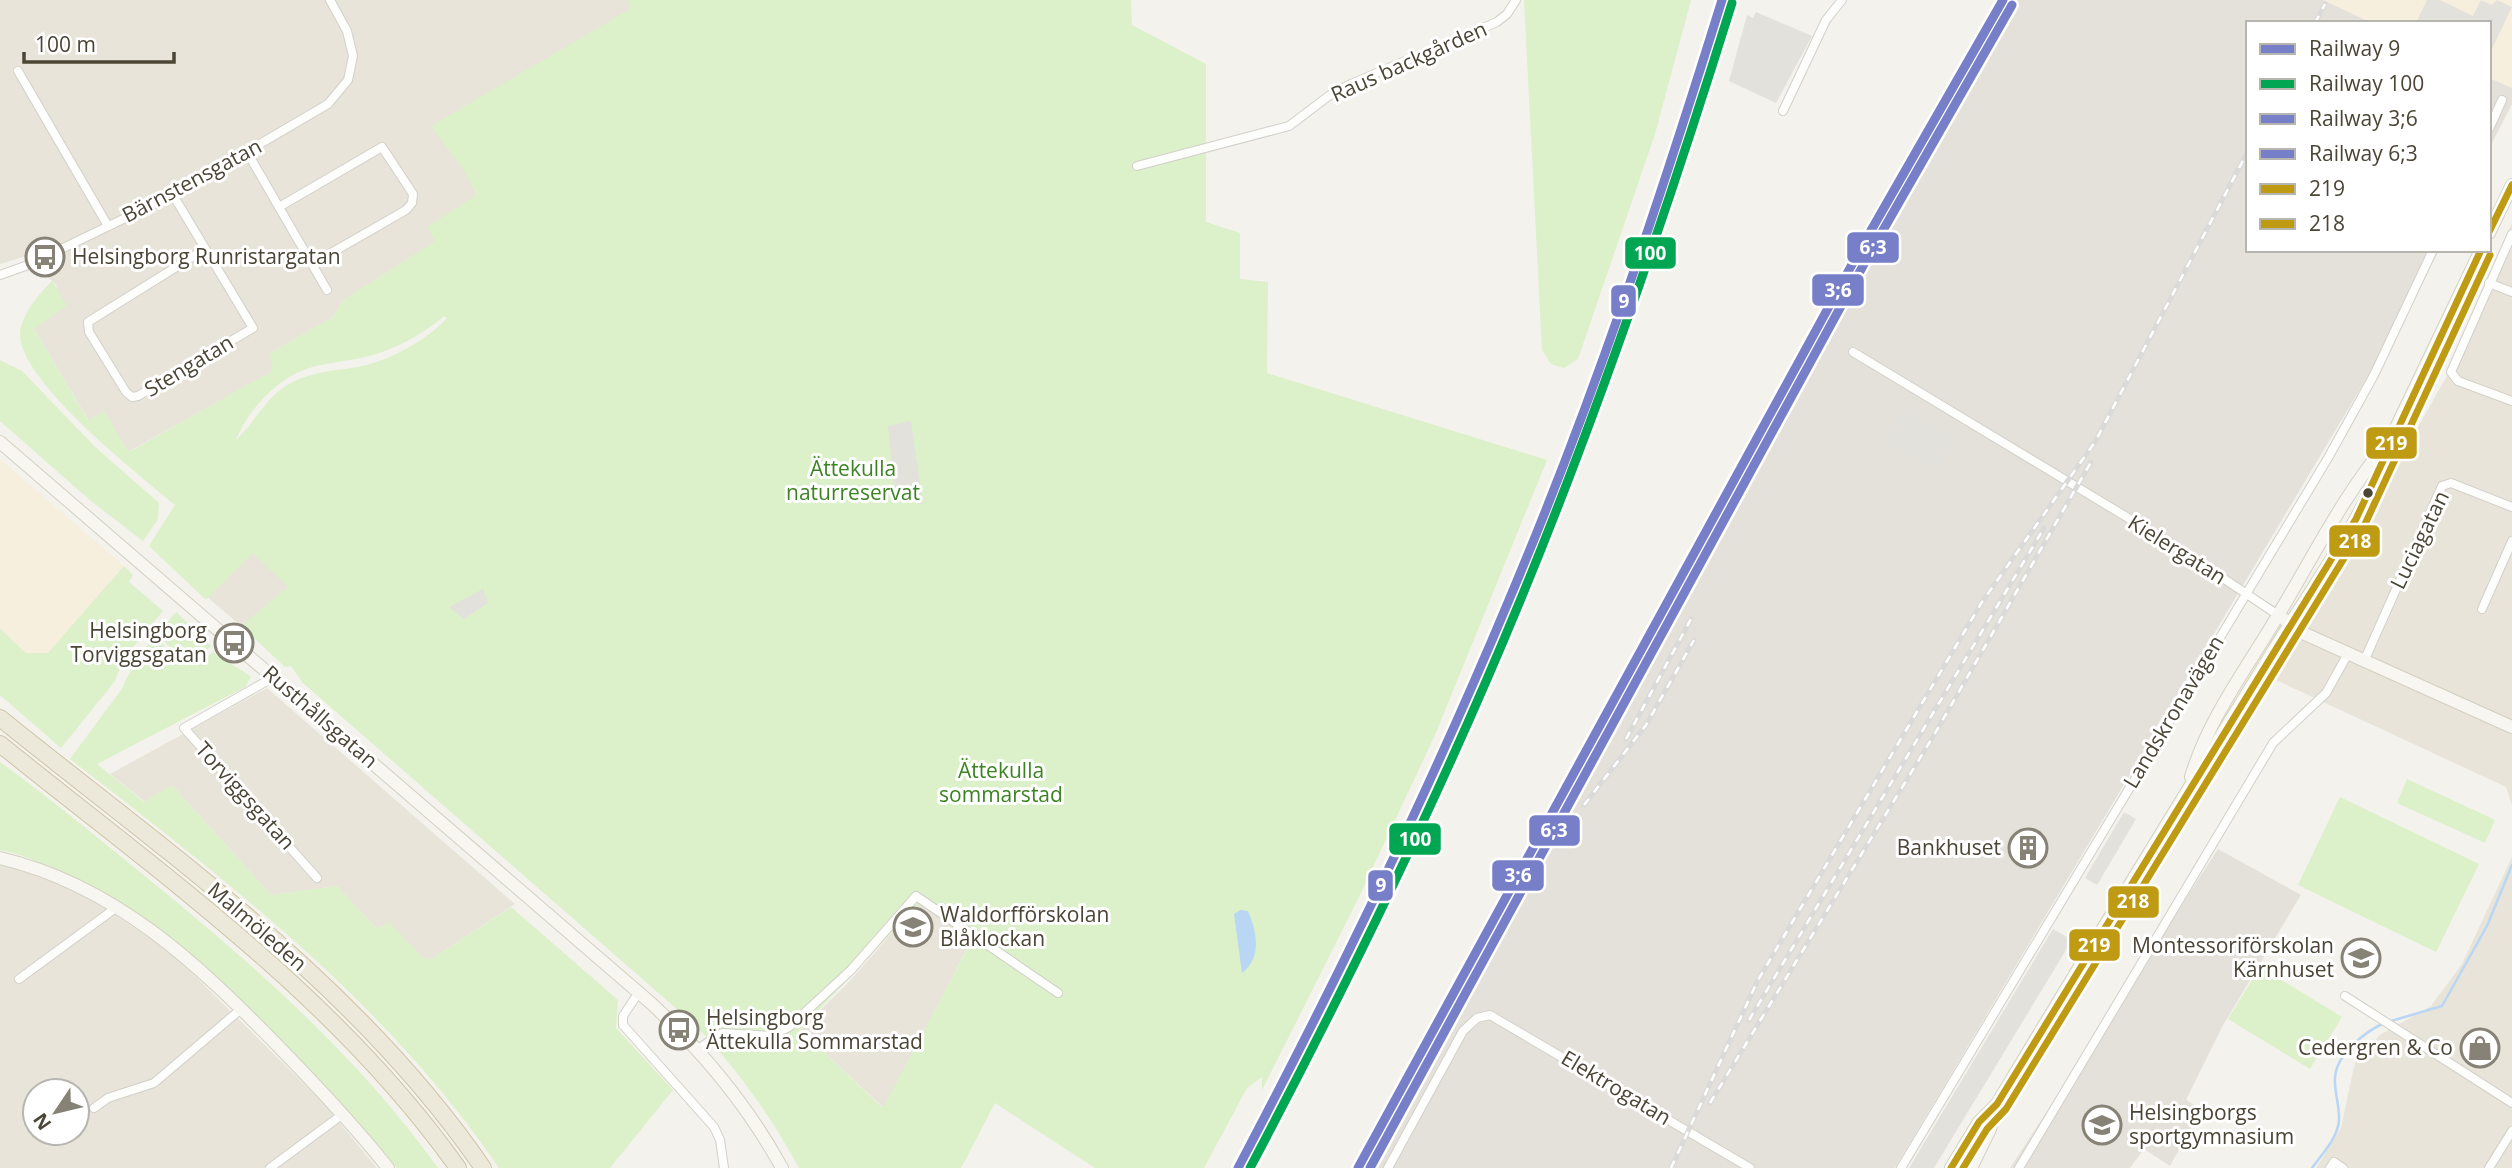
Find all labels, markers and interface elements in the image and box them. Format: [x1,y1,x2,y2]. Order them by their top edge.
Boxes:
street label: Raus backgården [1326,14,1491,108]
scale bar [24,21,175,65]
legend [2246,21,2491,252]
text: 100 m [35,30,96,58]
text: Railway 9 [2309,34,2400,62]
text: Railway 100 [2309,69,2424,97]
text: Railway 3;6 [2309,104,2418,132]
street label: Bärnstensgatan [117,132,266,229]
text: Railway 6;3 [2309,139,2418,167]
text: 219 [2309,174,2345,202]
text: 218 [2309,209,2345,237]
line badge: 6;3 [1846,231,1900,264]
text: 6;3 [1859,234,1887,260]
bus stop icon: Helsingborg Runristargatan [24,236,66,278]
line badge: 100 [1624,236,1677,270]
text: 100 [1634,240,1666,266]
place label: Helsingborg Runristargatan [72,242,341,270]
line badge: 3;6 [1811,273,1865,307]
text: 3;6 [1824,277,1852,303]
line badge: 9 [1610,284,1637,318]
text: 9 [1619,288,1630,314]
street label: Stengatan [139,328,238,403]
line badge: 219 [2365,426,2418,460]
text: 219 [2375,430,2407,456]
park label: Ättekulla naturreservat [786,454,920,506]
unlabelled marker [2361,486,2375,500]
street label: Luciagatan [2383,486,2455,593]
street label: Kielergatan [2123,508,2232,590]
line badge: 218 [2328,524,2381,558]
text: 218 [2339,528,2371,554]
place label: Helsingborg Torviggsgatan [71,616,207,668]
bus stop icon: Helsingborg Torviggsgatan [213,622,255,664]
street label: Landskronavägen [2116,630,2230,793]
street label: Rusthållsgatan [257,659,384,774]
street label: Torviggsgatan [190,735,302,855]
park label: Ättekulla sommarstad [939,756,1063,808]
line badge: 6;3 [1528,814,1581,847]
text: 6;3 [1540,817,1568,843]
line badge: 100 [1388,822,1442,856]
text: 100 [1399,826,1431,852]
building icon: Bankhuset [2007,827,2049,869]
place label: Bankhuset [1897,833,2001,861]
line badge: 3;6 [1491,859,1545,892]
text: 3;6 [1504,862,1532,888]
line badge: 9 [1367,869,1394,902]
text: 9 [1376,872,1387,898]
street label: Malmöleden [202,875,313,977]
line badge: 218 [2107,885,2160,919]
text: 218 [2117,888,2149,914]
place label: Waldorfförskolan Blåklockan [940,900,1109,952]
school or university icon: Waldorfförskolan Blåklockan [892,906,934,948]
line badge: 219 [2068,928,2121,962]
place label: Montessoriförskolan Kärnhuset [2132,931,2334,983]
text: 219 [2078,932,2110,958]
school or university icon: Montessoriförskolan Kärnhuset [2340,937,2382,979]
place label: Helsingborg Ättekulla Sommarstad [706,1003,923,1055]
bus stop icon: Helsingborg Ättekulla Sommarstad [658,1009,700,1051]
shop icon: Cedergren & Co [2459,1027,2501,1069]
place label: Cedergren & Co [2298,1033,2453,1061]
street label: Elektrogatan [1556,1043,1677,1131]
north arrow [21,1077,91,1147]
place label: Helsingborgs sportgymnasium [2129,1098,2294,1150]
school or university icon: Helsingborgs sportgymnasium [2081,1104,2123,1146]
text: N [27,1108,57,1136]

